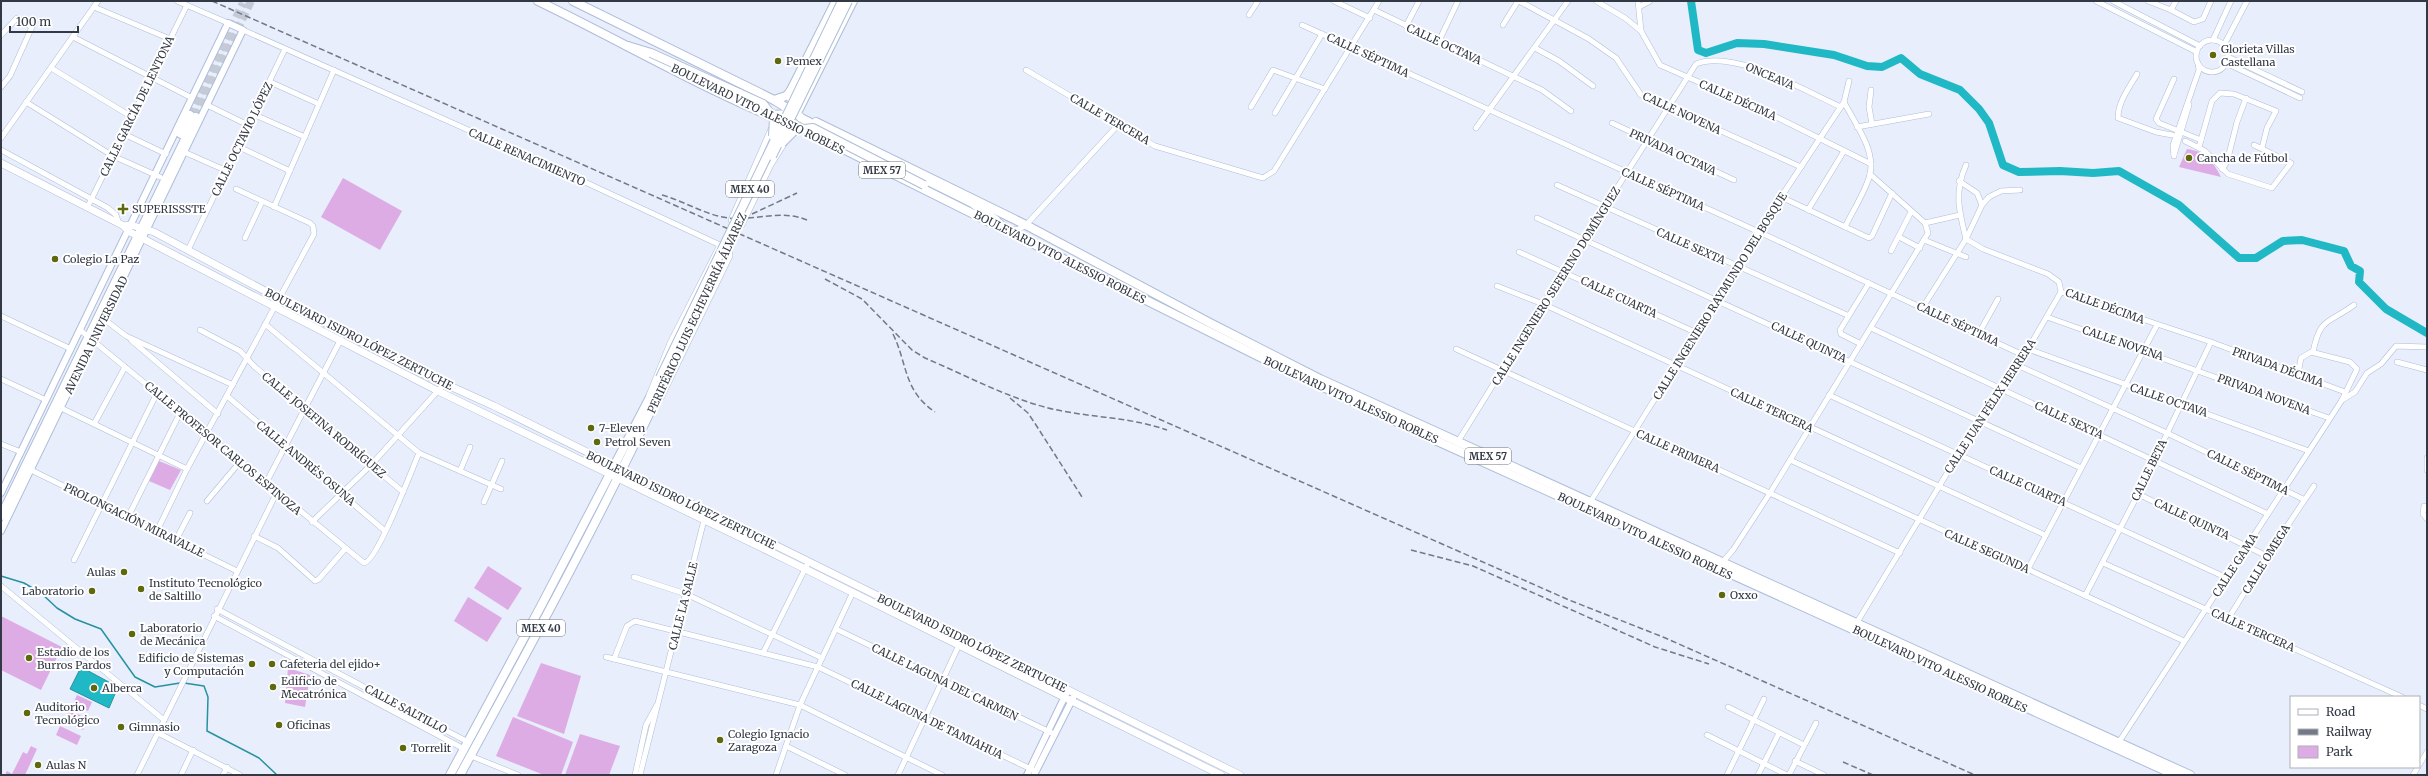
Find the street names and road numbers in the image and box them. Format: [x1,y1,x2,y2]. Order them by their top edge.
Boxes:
street label: CALLE OCTAVA [1404,20,1484,68]
street label: CALLE SÉPTIMA [1324,30,1412,80]
street label: CALLE GARCÍA DE LENTONA [97,33,177,179]
street label: ONCEAVA [1744,59,1797,93]
street label: BOULEVARD VITO ALESSIO ROBLES [669,61,847,157]
street label: CALLE DÉCIMA [1697,77,1779,123]
street label: CALLE OCTAVIO LÓPEZ [208,80,276,198]
street label: CALLE NOVENA [1640,89,1724,137]
street label: CALLE TERCERA [1068,90,1153,148]
street label: CALLE RENACIMIENTO [466,125,588,189]
street label: PRIVADA OCTAVA [1627,126,1719,178]
road number: MEX 57 [859,162,905,178]
street label: CALLE SÉPTIMA [1619,164,1707,214]
road number: MEX 40 [726,181,774,197]
street label: CALLE INGENIERO SEFERINO DOMÍNGUEZ [1489,184,1623,388]
street label: CALLE INGENIERO RAYMUNDO DEL BOSQUE [1650,190,1790,402]
street label: BOULEVARD VITO ALESSIO ROBLES [972,207,1149,307]
street label: PERIFÉRICO LUIS ECHEVERRÍA ÁLVAREZ [644,210,750,416]
street label: CALLE SEXTA [1654,225,1728,268]
street label: CALLE CUARTA [1578,273,1660,321]
street label: AVENIDA UNIVERSIDAD [61,274,131,397]
street label: BOULEVARD ISIDRO LÓPEZ ZERTUCHE [263,285,455,393]
street label: CALLE DÉCIMA [2063,285,2147,327]
street label: CALLE SÉPTIMA [1914,299,2002,349]
street label: CALLE QUINTA [1769,318,1849,366]
street label: CALLE NOVENA [2080,323,2166,364]
street label: CALLE JUAN FÉLIX HERRERA [1941,336,2039,476]
street label: PRIVADA DÉCIMA [2230,344,2326,390]
street label: BOULEVARD VITO ALESSIO ROBLES [1261,353,1441,447]
street label: CALLE JOSEFINA RODRÍGUEZ [259,369,389,481]
street label: PRIVADA NOVENA [2216,371,2313,417]
street label: CALLE PROFESOR CARLOS ESPINOZA [142,378,304,518]
street label: CALLE OCTAVA [2128,380,2210,420]
street label: CALLE TERCERA [1728,385,1816,435]
street label: CALLE SEXTA [2032,398,2106,442]
street label: CALLE ANDRÉS OSUNA [254,417,359,509]
street label: CALLE PRIMERA [1634,426,1722,476]
street label: CALLE BETA [2128,437,2170,503]
street label: CALLE SÉPTIMA [2205,446,2292,498]
street label: BOULEVARD ISIDRO LÓPEZ ZERTUCHE [584,448,778,552]
road number: MEX 57 [1465,448,1511,464]
street label: CALLE CUARTA [1987,463,2069,509]
street label: PROLONGACIÓN MIRAVALLE [61,480,207,560]
street label: BOULEVARD VITO ALESSIO ROBLES [1555,489,1735,583]
street label: CALLE QUINTA [2152,495,2232,543]
street label: CALLE OMEGA [2239,521,2293,596]
street label: CALLE SEGUNDA [1942,526,2032,576]
street label: CALLE GAMA [2209,530,2261,599]
street label: CALLE LA SALLE [665,561,701,651]
street label: BOULEVARD ISIDRO LÓPEZ ZERTUCHE [875,591,1069,695]
street label: CALLE TERCERA [2209,605,2297,655]
road number: MEX 40 [517,620,565,636]
street label: BOULEVARD VITO ALESSIO ROBLES [1850,622,2030,716]
street label: CALLE LAGUNA DEL CARMEN [869,640,1021,724]
street label: CALLE LAGUNA DE TAMIAHUA [849,676,1005,762]
street label: CALLE SALTILLO [362,681,450,737]

